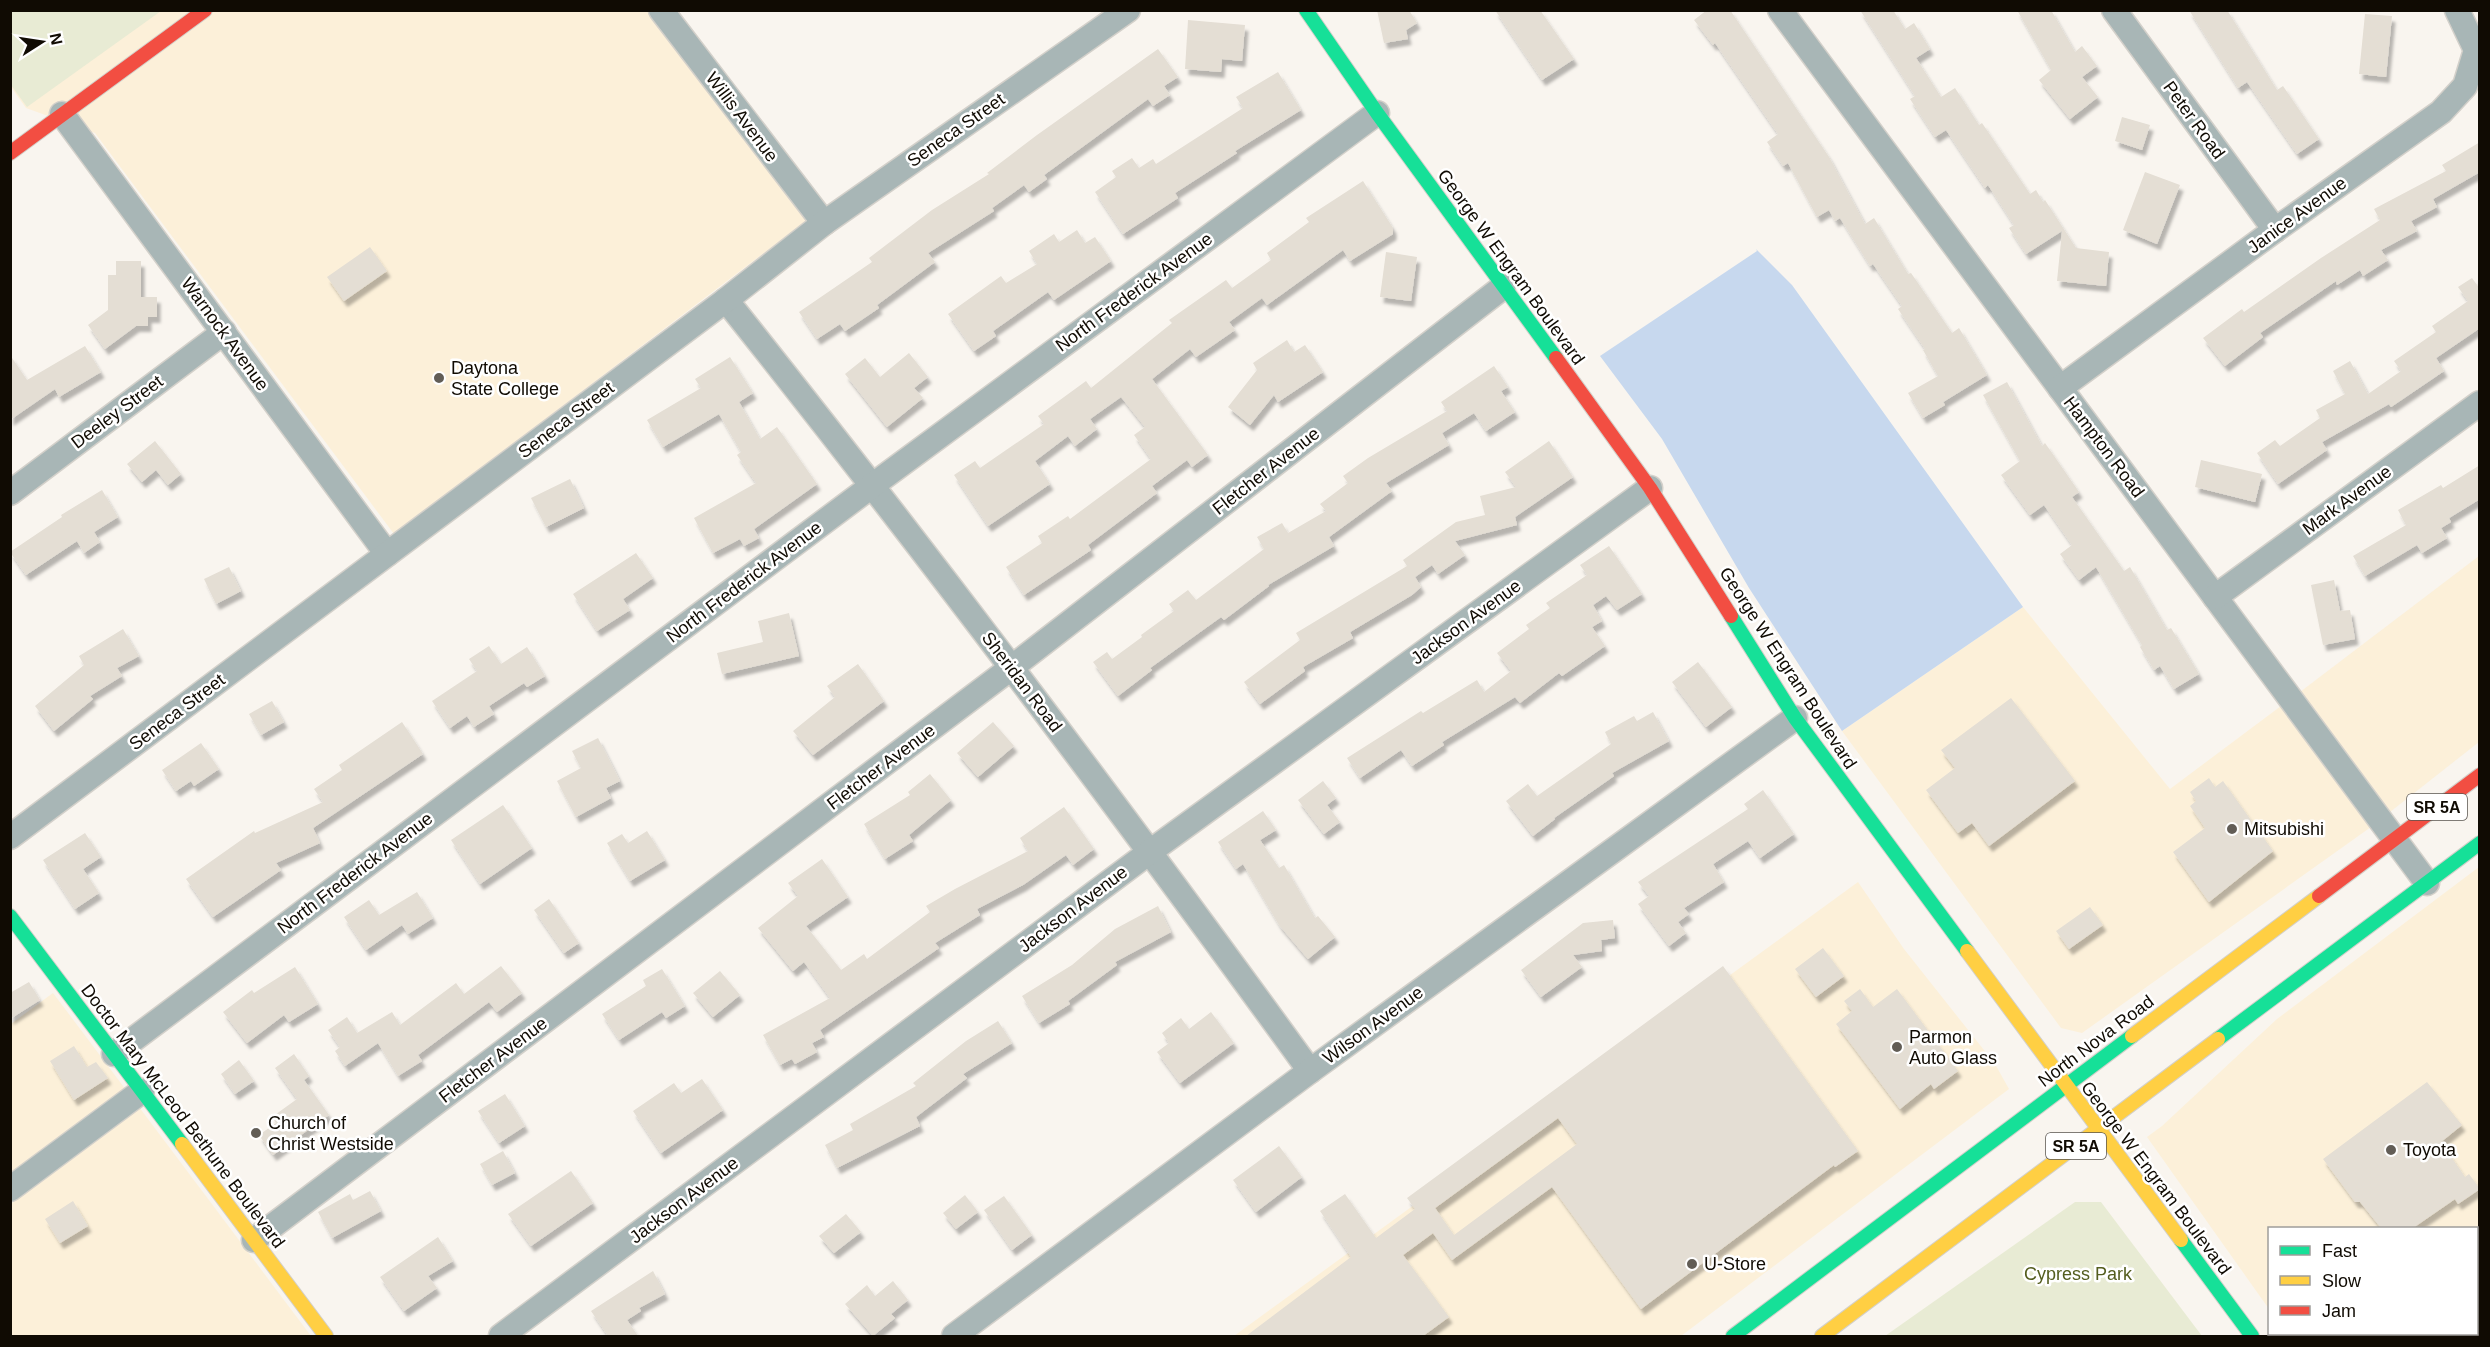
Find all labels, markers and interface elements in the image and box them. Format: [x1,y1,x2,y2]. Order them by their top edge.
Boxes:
north arrow [12,12,72,72]
text: N [47,32,66,46]
street label: Willis Avenue [702,68,782,166]
street label: Peter Road [2159,77,2229,163]
street label: Seneca Street [904,89,1008,171]
street label: George W Engram Boulevard [1434,166,1588,368]
street label: Janice Avenue [2244,173,2350,257]
street label: North Frederick Avenue [1052,228,1216,356]
street label: Warnock Avenue [177,273,273,395]
place label: Daytona State College [451,358,559,399]
street label: Deeley Street [67,371,167,453]
marker: Daytona State College [432,371,446,385]
street label: Seneca Street [514,378,618,462]
street label: Hampton Road [2060,393,2148,501]
street label: Fletcher Avenue [1209,423,1323,519]
street label: Mark Avenue [2299,461,2395,539]
street label: North Frederick Avenue [663,517,825,647]
street label: George W Engram Boulevard [1715,564,1861,772]
street label: Jackson Avenue [1407,575,1525,669]
street label: Sheridan Road [978,628,1066,736]
street label: Seneca Street [125,670,229,754]
street label: Fletcher Avenue [823,720,939,814]
road number: SR 5A [2407,794,2467,820]
street label: North Frederick Avenue [274,808,436,938]
place label: Mitsubishi [2244,819,2324,839]
marker: Mitsubishi [2225,822,2239,836]
street label: Jackson Avenue [1015,862,1131,956]
street label: Doctor Mary McLeod Bethune Boulevard [77,980,289,1252]
street label: Wilson Avenue [1319,982,1427,1068]
street label: North Nova Road [2034,991,2158,1091]
street label: Fletcher Avenue [435,1013,551,1107]
place label: Parmon Auto Glass [1909,1027,1997,1068]
marker: Parmon Auto Glass [1890,1040,1904,1054]
street label: George W Engram Boulevard [2077,1078,2235,1278]
place label: Church of Christ Westside [268,1113,394,1154]
marker: Church of Christ Westside [249,1126,263,1140]
road number: SR 5A [2046,1133,2106,1159]
place label: Toyota [2403,1140,2457,1160]
marker: Toyota [2384,1143,2398,1157]
street label: Jackson Avenue [626,1153,742,1247]
legend [2268,1227,2478,1335]
text: Fast [2322,1241,2357,1261]
place label: U-Store [1704,1254,1766,1274]
marker: U-Store [1685,1257,1699,1271]
park label: Cypress Park [2024,1264,2133,1284]
text: Slow [2322,1271,2362,1291]
text: Jam [2322,1301,2356,1321]

